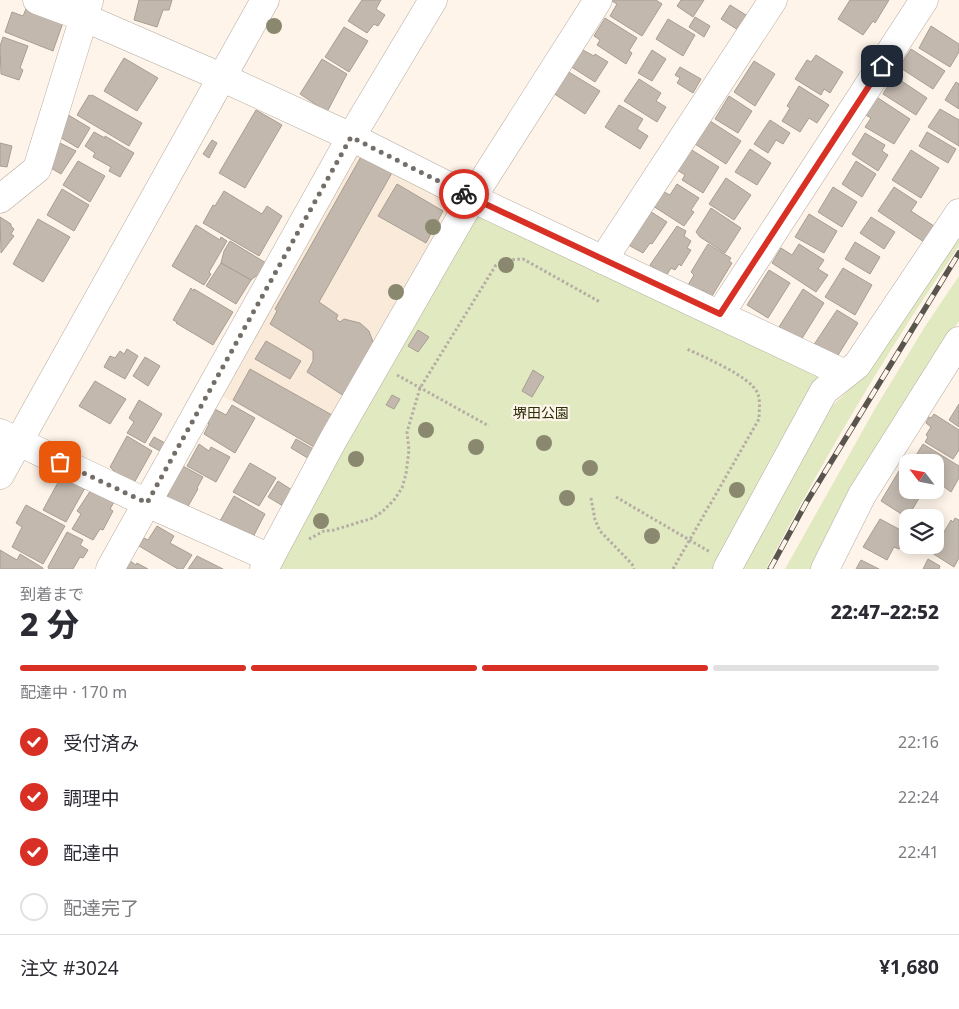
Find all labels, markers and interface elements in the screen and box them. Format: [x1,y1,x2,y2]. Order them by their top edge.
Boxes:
pin [861,45,903,87]
icon: home [868,52,896,80]
courier [439,169,489,219]
icon: bike [450,180,478,208]
park label: 堺田公園 [513,403,569,422]
pin [39,441,81,483]
icon: bag [46,448,74,476]
north arrow [899,454,944,499]
map controls [899,454,944,554]
button: layers [899,509,944,554]
text: 到着まで [20,583,84,605]
text: 22:47–22:52 [831,599,939,625]
text: 2 分 [20,602,79,645]
text: 配達中 · 170 m [20,681,127,703]
icon: check [20,728,48,756]
text: 受付済み [63,730,139,756]
text: 22:16 [898,731,939,753]
icon: check [20,783,48,811]
text: 調理中 [63,785,120,811]
text: 22:24 [898,786,939,808]
icon: check [20,838,48,866]
text: 配達中 [63,840,120,866]
text: 22:41 [898,841,939,863]
text: 配達完了 [63,895,139,921]
text: ¥1,680 [879,954,939,980]
text: 注文 #3024 [20,955,119,981]

